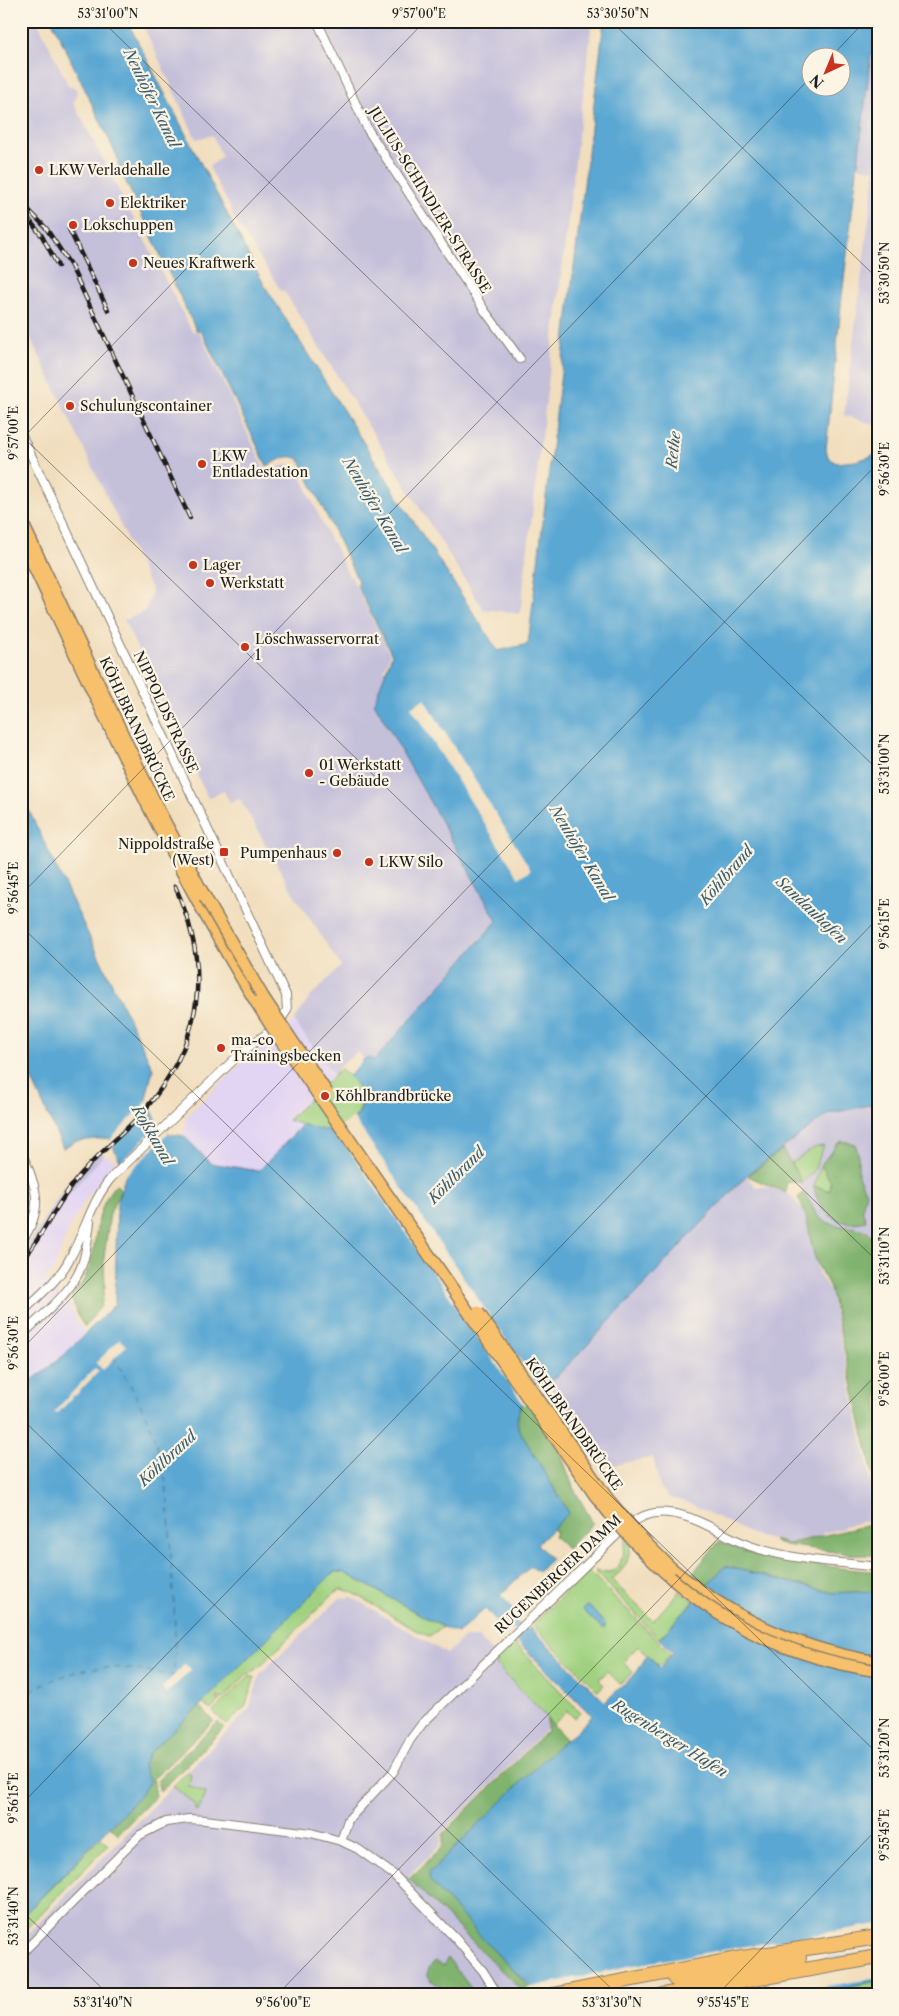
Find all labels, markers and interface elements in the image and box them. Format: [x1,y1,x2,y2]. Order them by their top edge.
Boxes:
text: 53°31'00"N [78,6,138,21]
text: 9°57'00"E [392,6,446,21]
text: 53°30'50"N [587,6,649,21]
water label: Neuhöfer Kanal [119,44,185,153]
north arrow [802,48,852,98]
text: N [806,71,828,92]
street label: JULIUS-SCHINDLER-STRASSE [364,102,495,297]
place label: LKW Verladehalle [49,161,170,179]
marker: LKW Verladehalle [33,164,45,176]
place label: Elektriker [120,194,186,212]
marker: Elektriker [104,197,116,209]
place label: Lokschuppen [83,216,174,234]
marker: Lokschuppen [67,219,79,231]
text: 53°30'50"N [877,242,892,304]
place label: Neues Kraftwerk [143,254,256,272]
marker: Neues Kraftwerk [127,257,139,269]
place label: Schulungscontainer [80,397,212,415]
marker: Schulungscontainer [64,400,76,412]
text: 9°57'00"E [6,406,21,460]
water label: Rethe [662,430,684,470]
text: 9°56'30"E [877,442,892,496]
place label: LKW Entladestation [212,447,308,481]
water label: Neuhöfer Kanal [338,453,412,558]
marker: LKW Entladestation [196,458,208,470]
place label: Lager [203,556,241,574]
marker: Lager [187,559,199,571]
place label: Werkstatt [219,574,284,592]
marker: Werkstatt [204,577,216,589]
place label: Löschwasservorrat 1 [255,630,379,664]
marker: Löschwasservorrat 1 [239,641,251,653]
street label: NIPPOLDSTRASSE [130,648,202,776]
street label: KÖHLBRANDBRÜCKE [96,654,178,804]
text: 53°31'00"N [877,734,892,794]
place label: 01 Werkstatt - Gebäude [319,756,401,790]
marker: 01 Werkstatt - Gebäude [303,767,315,779]
water label: Neuhöfer Kanal [545,801,619,906]
place label: Nippoldstraße (West) [118,835,214,869]
water label: Köhlbrand [694,840,758,909]
place label: Pumpenhaus [240,844,327,862]
marker: Nippoldstraße (West) [218,846,230,858]
marker: Pumpenhaus [331,847,343,859]
place label: LKW Silo [379,853,443,871]
marker: LKW Silo [363,856,375,868]
text: 9°56'45"E [6,862,21,914]
water label: Sandauhafen [772,872,851,948]
text: 9°56'15"E [877,898,892,950]
place label: ma-co Trainingsbecken [231,1031,341,1065]
marker: ma-co Trainingsbecken [215,1042,227,1054]
place label: Köhlbrandbrücke [335,1087,452,1105]
marker: Köhlbrandbrücke [319,1090,331,1102]
water label: Roßkanal [128,1101,179,1170]
water label: Köhlbrand [423,1141,490,1208]
text: 53°31'10"N [877,1227,892,1285]
text: 9°56'30"E [6,1316,21,1370]
text: 9°56'00"E [877,1352,892,1406]
street label: KÖHLBRANDBRÜCKE [521,1354,627,1494]
water label: Köhlbrand [133,1425,201,1490]
street label: RUGENBERGER DAMM [491,1511,625,1637]
water label: Rugenberger Hafen [608,1694,731,1781]
text: 53°31'20"N [877,1718,892,1778]
text: 9°56'15"E [6,1772,21,1824]
text: 9°55'45"E [877,1809,892,1861]
text: 53°31'40"N [6,1886,21,1946]
text: 53°31'40"N [73,1995,133,2010]
text: 9°56'00"E [256,1995,310,2010]
text: 53°31'30"N [582,1995,642,2010]
text: 9°55'45"E [697,1995,749,2010]

